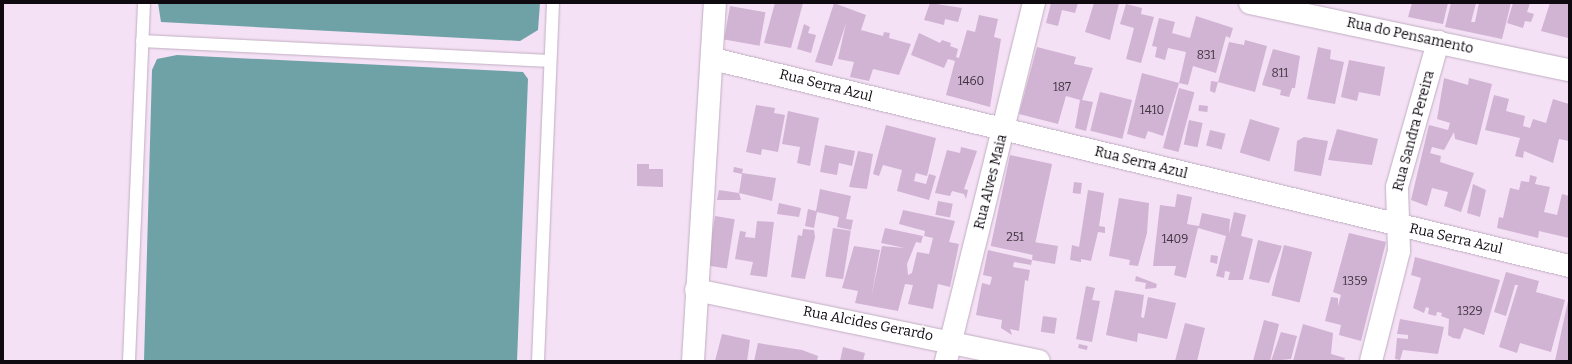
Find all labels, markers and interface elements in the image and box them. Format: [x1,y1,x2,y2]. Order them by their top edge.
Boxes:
street label: Rua do Pensamento [1345,14,1475,58]
house number: 831 [1197,49,1215,63]
street label: Rua Serra Azul [778,66,874,106]
house number: 811 [1272,67,1288,81]
street label: Rua Sandra Pereira [1390,69,1438,193]
house number: 1460 [958,75,984,89]
house number: 187 [1053,81,1071,95]
house number: 1410 [1140,104,1164,118]
street label: Rua Alves Maia [971,133,1011,231]
street label: Rua Serra Azul [1093,143,1189,183]
street label: Rua Serra Azul [1408,220,1504,258]
house number: 251 [1006,231,1024,245]
house number: 1409 [1162,233,1188,247]
house number: 1359 [1342,275,1368,289]
street label: Rua Alcides Gerardo [802,303,934,345]
house number: 1329 [1457,305,1483,319]

